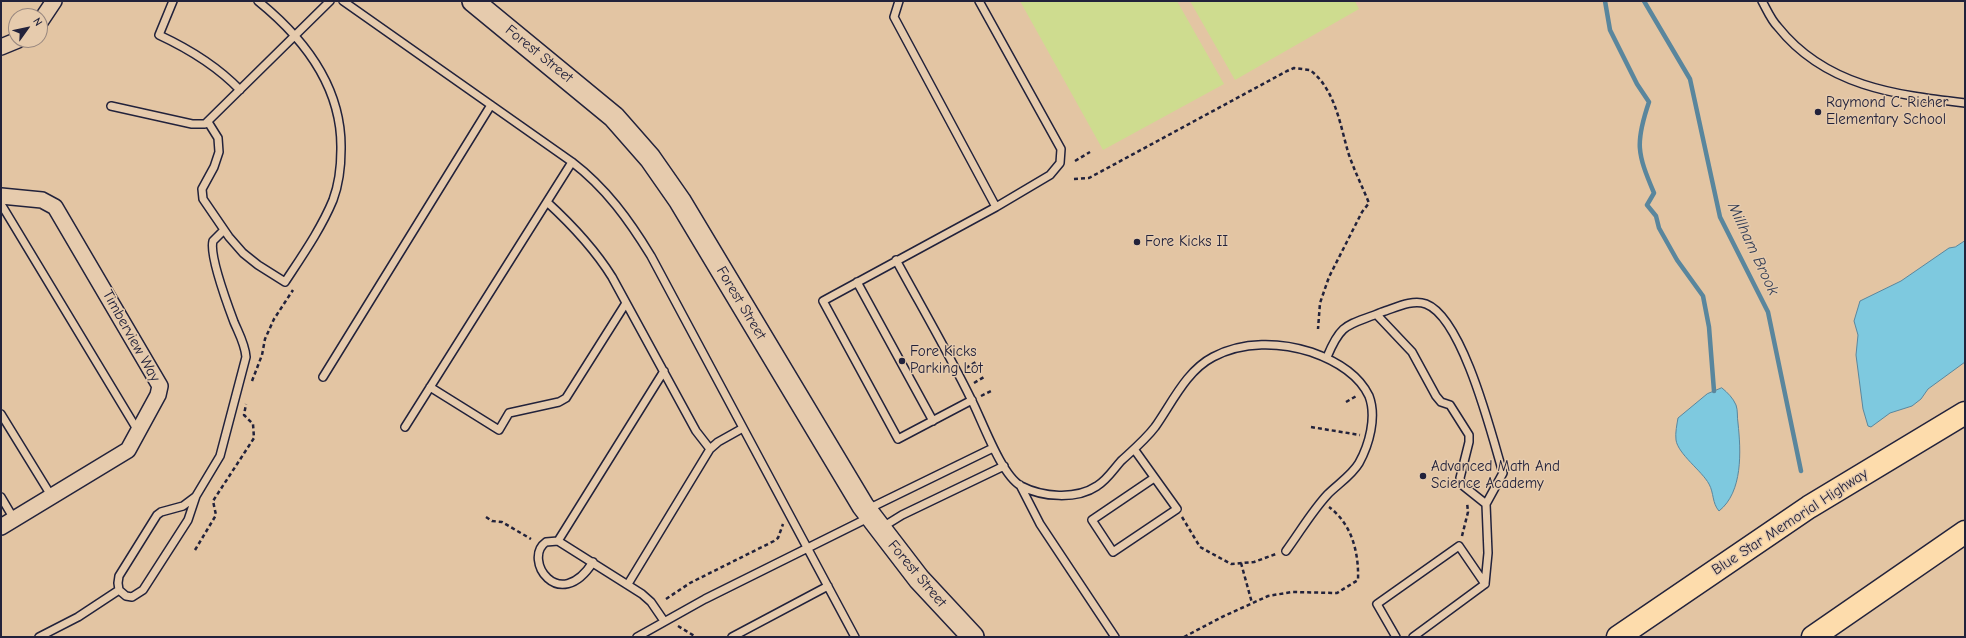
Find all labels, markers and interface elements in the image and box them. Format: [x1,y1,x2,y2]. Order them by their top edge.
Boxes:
north arrow [8,8,48,48]
text: N [30,15,45,28]
street label: Forest Street [501,21,577,87]
place label: Raymond C. Richer Elementary School [1826,94,1948,129]
marker: Raymond C. Richer Elementary School [1813,107,1823,117]
water label: Millham Brook [1723,200,1783,298]
place label: Fore Kicks II [1145,233,1228,251]
marker: Fore Kicks II [1132,237,1142,247]
street label: Forest Street [712,263,770,343]
street label: Timberview Way [98,287,164,385]
place label: Fore Kicks Parking Lot [910,343,983,378]
marker: Fore Kicks Parking Lot [897,356,907,366]
place label: Advanced Math And Science Academy [1431,458,1560,493]
street label: Blue Star Memorial Highway [1708,465,1872,579]
marker: Advanced Math And Science Academy [1418,471,1428,481]
street label: Forest Street [884,537,950,611]

